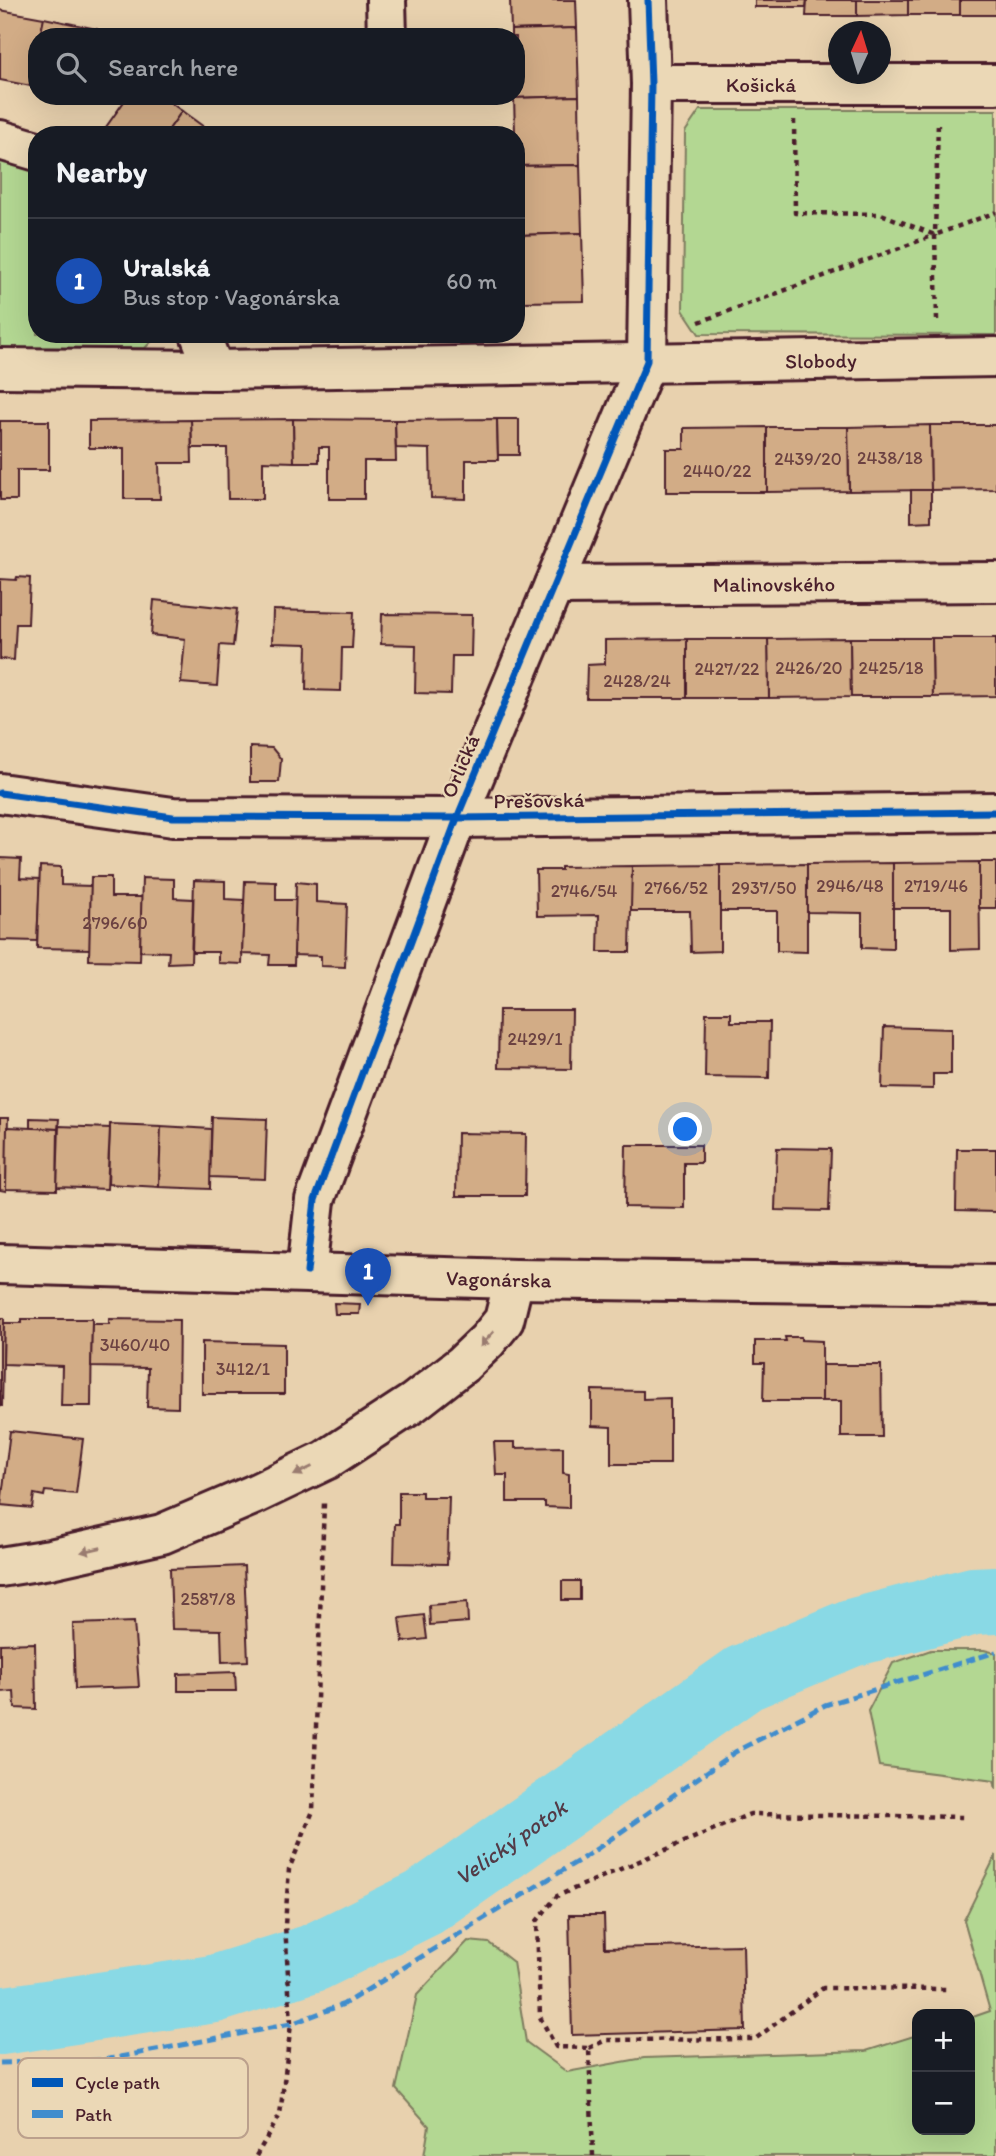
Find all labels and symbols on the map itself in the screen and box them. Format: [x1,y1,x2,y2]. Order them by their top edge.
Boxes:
north arrow [828,21,891,84]
street label: Košická [726,72,796,97]
street label: Slobody [785,347,857,373]
house number: 2438/18 [857,447,923,469]
house number: 2439/20 [774,448,842,470]
house number: 2440/22 [683,460,752,482]
street label: Malinovského [713,571,835,596]
house number: 2426/20 [775,657,843,679]
house number: 2425/18 [859,657,924,679]
house number: 2427/22 [694,658,760,680]
house number: 2428/24 [603,670,671,692]
street label: Orlická [435,730,485,802]
street label: Prešovská [493,787,585,813]
house number: 2946/48 [816,875,884,897]
house number: 2719/46 [904,875,968,897]
house number: 2766/52 [644,877,708,899]
house number: 2937/50 [731,877,797,899]
house number: 2746/54 [551,880,617,902]
house number: 2796/60 [82,912,148,934]
house number: 2429/1 [507,1028,563,1050]
your location [668,1112,702,1146]
pin: 1 [345,1248,391,1306]
street label: Vagonárska [446,1265,552,1292]
one-way arrow [480,1330,496,1347]
house number: 3460/40 [100,1334,170,1356]
house number: 3412/1 [216,1358,270,1380]
one-way arrow [293,1465,313,1477]
one-way arrow [80,1545,102,1556]
house number: 2587/8 [180,1588,236,1610]
water label: Velický potok [449,1792,573,1891]
legend [18,2058,248,2138]
text: Cycle path [75,2071,160,2094]
text: Path [75,2103,112,2126]

